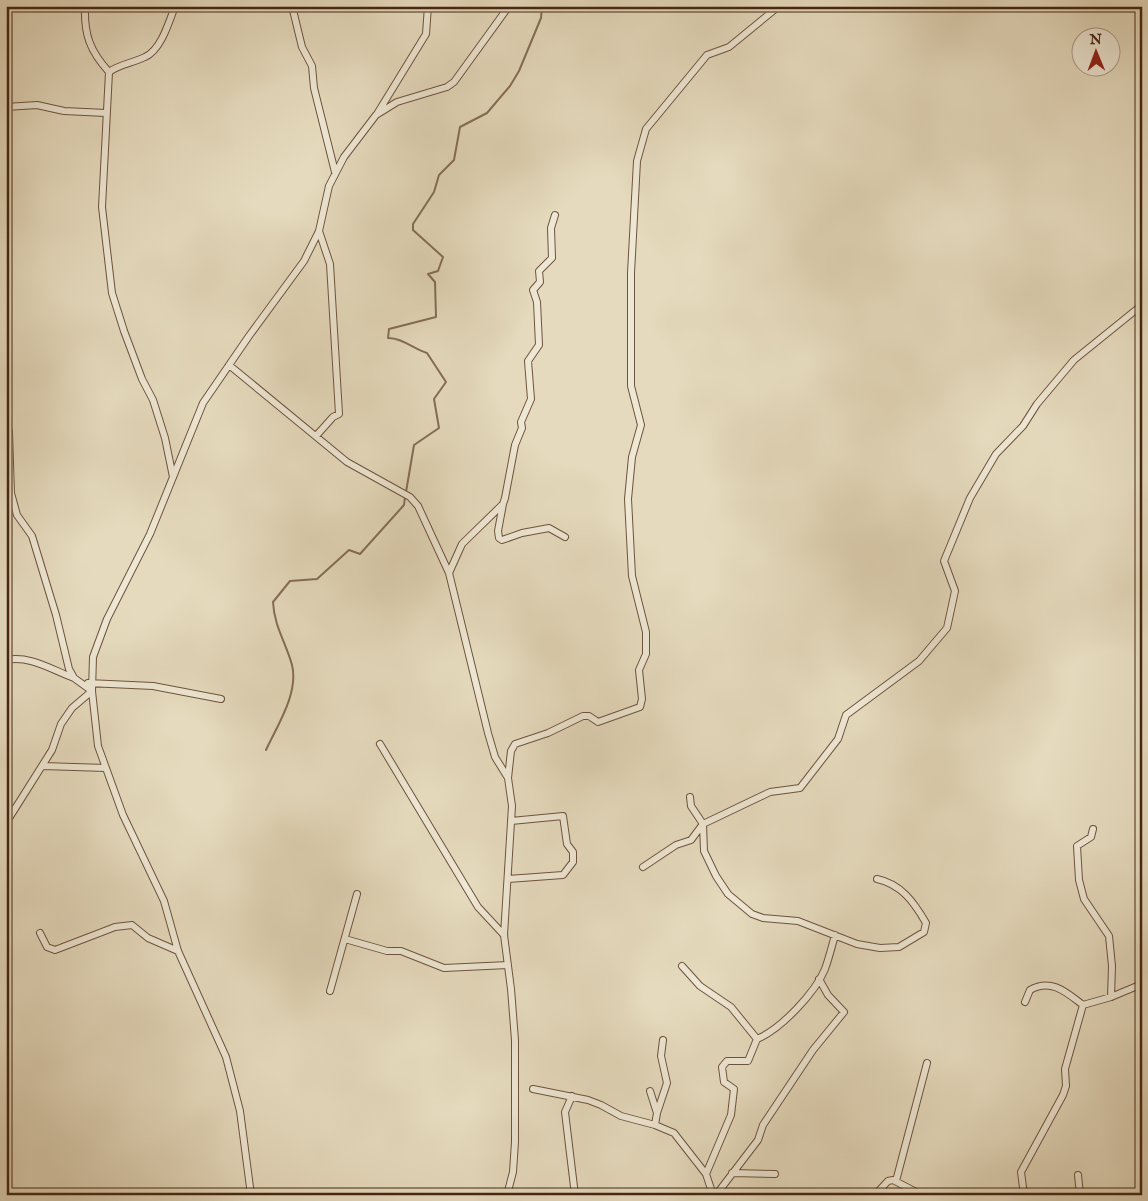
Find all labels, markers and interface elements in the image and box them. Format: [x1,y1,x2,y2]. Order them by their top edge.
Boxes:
north arrow [1070,28,1120,78]
text: N [1089,31,1102,49]

